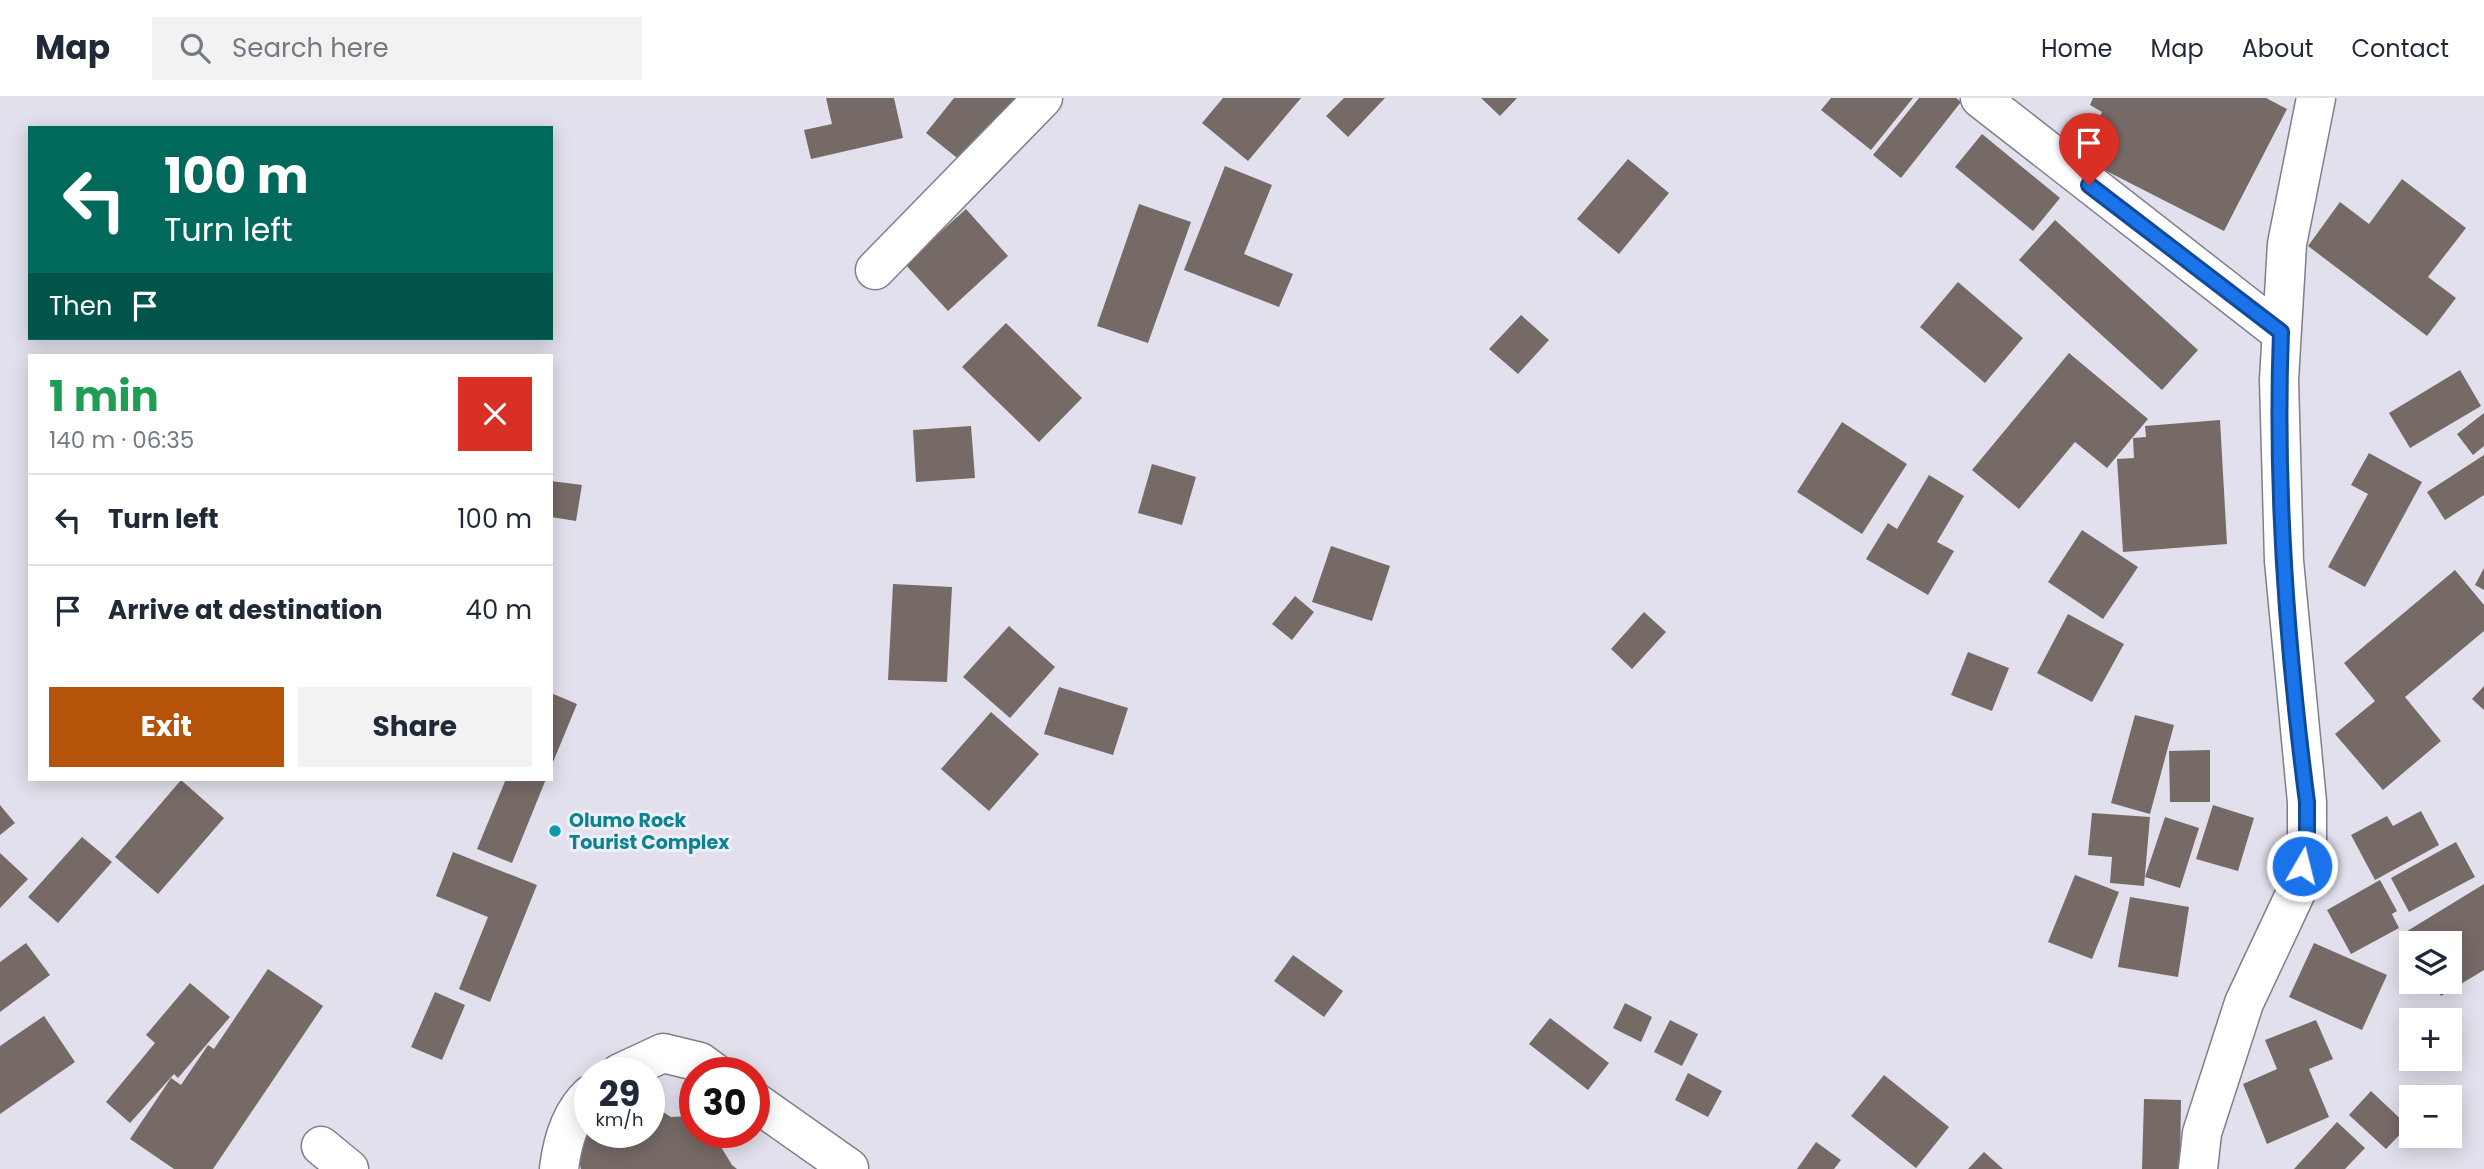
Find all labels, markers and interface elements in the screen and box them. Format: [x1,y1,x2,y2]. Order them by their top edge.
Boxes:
search box [152,17,642,80]
text: Map [35,24,110,71]
icon: search [176,29,214,67]
text: Search here [232,30,389,66]
text: Home [2041,32,2113,65]
text: Map [2151,32,2204,65]
text: About [2242,32,2313,65]
text: Contact [2351,32,2449,65]
pin [2059,113,2119,185]
icon: arrive [2070,124,2108,162]
text: 100 m [164,142,309,210]
icon: left [49,154,140,245]
text: Turn left [164,207,293,252]
icon: arrive [126,287,164,325]
text: Then [49,288,112,324]
text: 1 min [49,367,159,426]
button: close [458,377,532,451]
text: 140 m · 06:35 [49,424,194,456]
icon: left [49,501,87,539]
text: Turn left [108,501,219,537]
text: 100 m [457,501,532,537]
icon: arrive [49,592,87,630]
text: Arrive at destination [108,592,383,628]
text: 40 m [466,592,532,628]
button: Exit [49,687,284,767]
button: Share [298,687,532,767]
place label: Olumo Rock Tourist Complex [569,807,730,856]
marker: Olumo Rock Tourist Complex [547,823,563,839]
position arrow [2265,829,2339,903]
map controls [2399,931,2462,1148]
button: layers [2399,931,2462,994]
button: + [2399,1008,2462,1071]
speed limit sign: 30 [679,1057,770,1148]
text: 29 [599,1069,640,1118]
button: − [2399,1085,2462,1148]
text: km/h [596,1107,643,1132]

